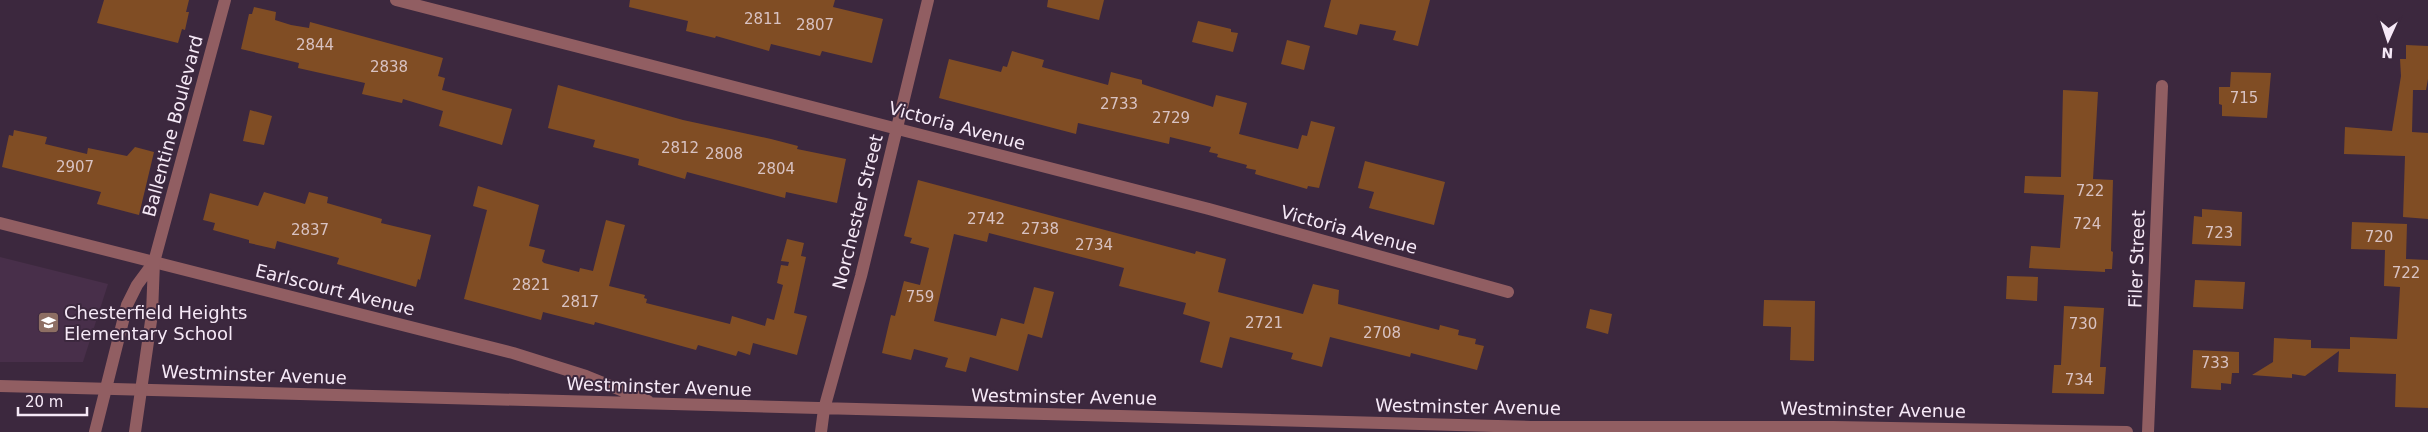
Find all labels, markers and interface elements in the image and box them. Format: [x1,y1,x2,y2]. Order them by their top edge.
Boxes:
house number: 2811 [744,10,782,28]
north arrow [2363,15,2413,65]
house number: 2807 [796,16,834,34]
street label: Ballentine Boulevard [138,33,207,219]
house number: 2844 [296,36,334,54]
text: N [2381,45,2394,61]
house number: 2838 [370,58,408,76]
house number: 715 [2230,89,2258,107]
house number: 2733 [1100,95,1138,113]
street label: Victoria Avenue [886,97,1028,154]
house number: 2729 [1152,109,1190,127]
street label: Norchester Street [828,132,887,292]
house number: 2812 [661,139,699,157]
house number: 2808 [705,145,743,163]
house number: 2907 [56,158,94,176]
house number: 2804 [757,160,795,178]
house number: 722 [2076,182,2104,200]
street label: Victoria Avenue [1278,201,1420,258]
house number: 2742 [967,210,1005,228]
street label: Filer Street [2124,210,2149,308]
house number: 724 [2073,215,2101,233]
house number: 2738 [1021,220,1059,238]
house number: 2837 [291,221,329,239]
house number: 723 [2205,224,2233,242]
house number: 720 [2365,228,2393,246]
house number: 2734 [1075,236,1113,254]
street label: Earlscourt Avenue [253,260,417,319]
house number: 722 [2392,264,2420,282]
house number: 2821 [512,276,550,294]
house number: 759 [906,288,934,306]
house number: 2817 [561,293,599,311]
place label: Chesterfield Heights Elementary School [64,302,247,344]
school or university icon: Chesterfield Heights Elementary School [36,311,60,335]
house number: 2721 [1245,314,1283,332]
house number: 730 [2069,315,2097,333]
house number: 2708 [1363,324,1401,342]
house number: 733 [2201,354,2229,372]
street label: Westminster Avenue [161,361,347,388]
house number: 734 [2065,371,2093,389]
street label: Westminster Avenue [566,373,752,400]
scale bar [18,384,86,416]
street label: Westminster Avenue [971,384,1157,409]
text: 20 m [25,393,63,411]
street label: Westminster Avenue [1375,394,1561,419]
street label: Westminster Avenue [1780,397,1966,422]

